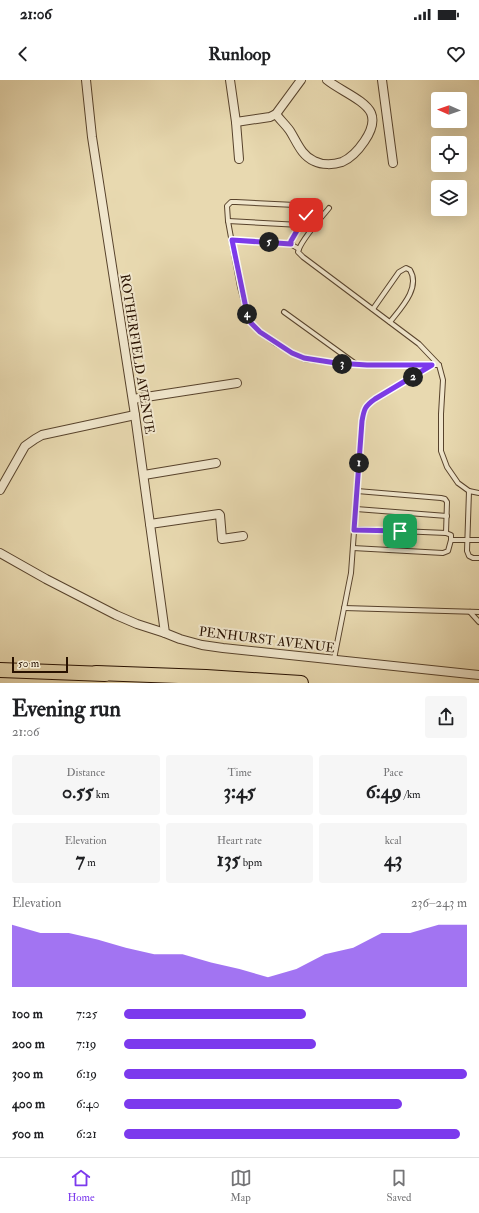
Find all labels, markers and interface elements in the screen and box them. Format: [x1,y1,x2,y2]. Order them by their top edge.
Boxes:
text: 21:06 [20,5,52,24]
icon: back [12,43,34,65]
text: Runloop [208,43,271,66]
icon: heart [445,43,467,65]
north arrow [431,92,467,128]
map controls [431,92,467,216]
button: locate [431,136,467,172]
button: layers [431,180,467,216]
pin [289,198,323,232]
icon: check [295,204,317,226]
pin: 5 [259,232,279,252]
text: 5 [267,235,271,248]
street label: ROTHERFIELD AVENUE [116,273,158,435]
pin: 4 [237,304,257,324]
text: 4 [244,307,250,320]
pin: 3 [332,354,352,374]
text: 3 [340,357,344,370]
pin: 2 [403,367,423,387]
text: 2 [410,370,416,383]
pin: 1 [349,453,369,473]
text: 1 [357,456,361,469]
pin [383,514,417,548]
icon: arrive [389,520,411,542]
street label: PENHURST AVENUE [198,624,336,656]
scale bar [12,655,68,674]
text: 50 m [18,657,39,670]
text: Evening run [12,695,121,723]
button: share [425,696,467,738]
text: 21:06 [12,724,40,740]
text: Distance [67,766,105,779]
text: Time [227,766,252,779]
text: Pace [383,766,403,779]
text: 0.55 [62,779,93,804]
text: 3:45 [223,779,256,804]
text: 6:49 [366,779,402,804]
text: km [93,788,110,801]
text: /km [402,788,421,801]
text: Elevation [65,834,107,847]
text: Heart rate [217,834,262,847]
text: kcal [385,834,402,847]
text: 7 [76,847,85,872]
text: 135 [217,847,240,872]
text: 43 [384,847,402,872]
text: m [85,856,96,869]
text: bpm [240,856,262,869]
text: Elevation [12,895,62,911]
text: 236–243 m [411,895,467,911]
text: 100 m [12,1006,43,1022]
text: 7:25 [76,1006,97,1022]
text: 200 m [12,1036,45,1052]
text: 7:19 [76,1036,96,1052]
text: 300 m [12,1066,43,1082]
text: 6:19 [76,1066,97,1082]
text: 400 m [12,1096,45,1112]
text: 6:40 [76,1096,99,1112]
text: 500 m [12,1126,44,1142]
text: 6:21 [76,1126,97,1142]
tab: Home [67,1167,95,1204]
tab: Map [230,1167,252,1204]
tab: Saved [386,1167,412,1204]

